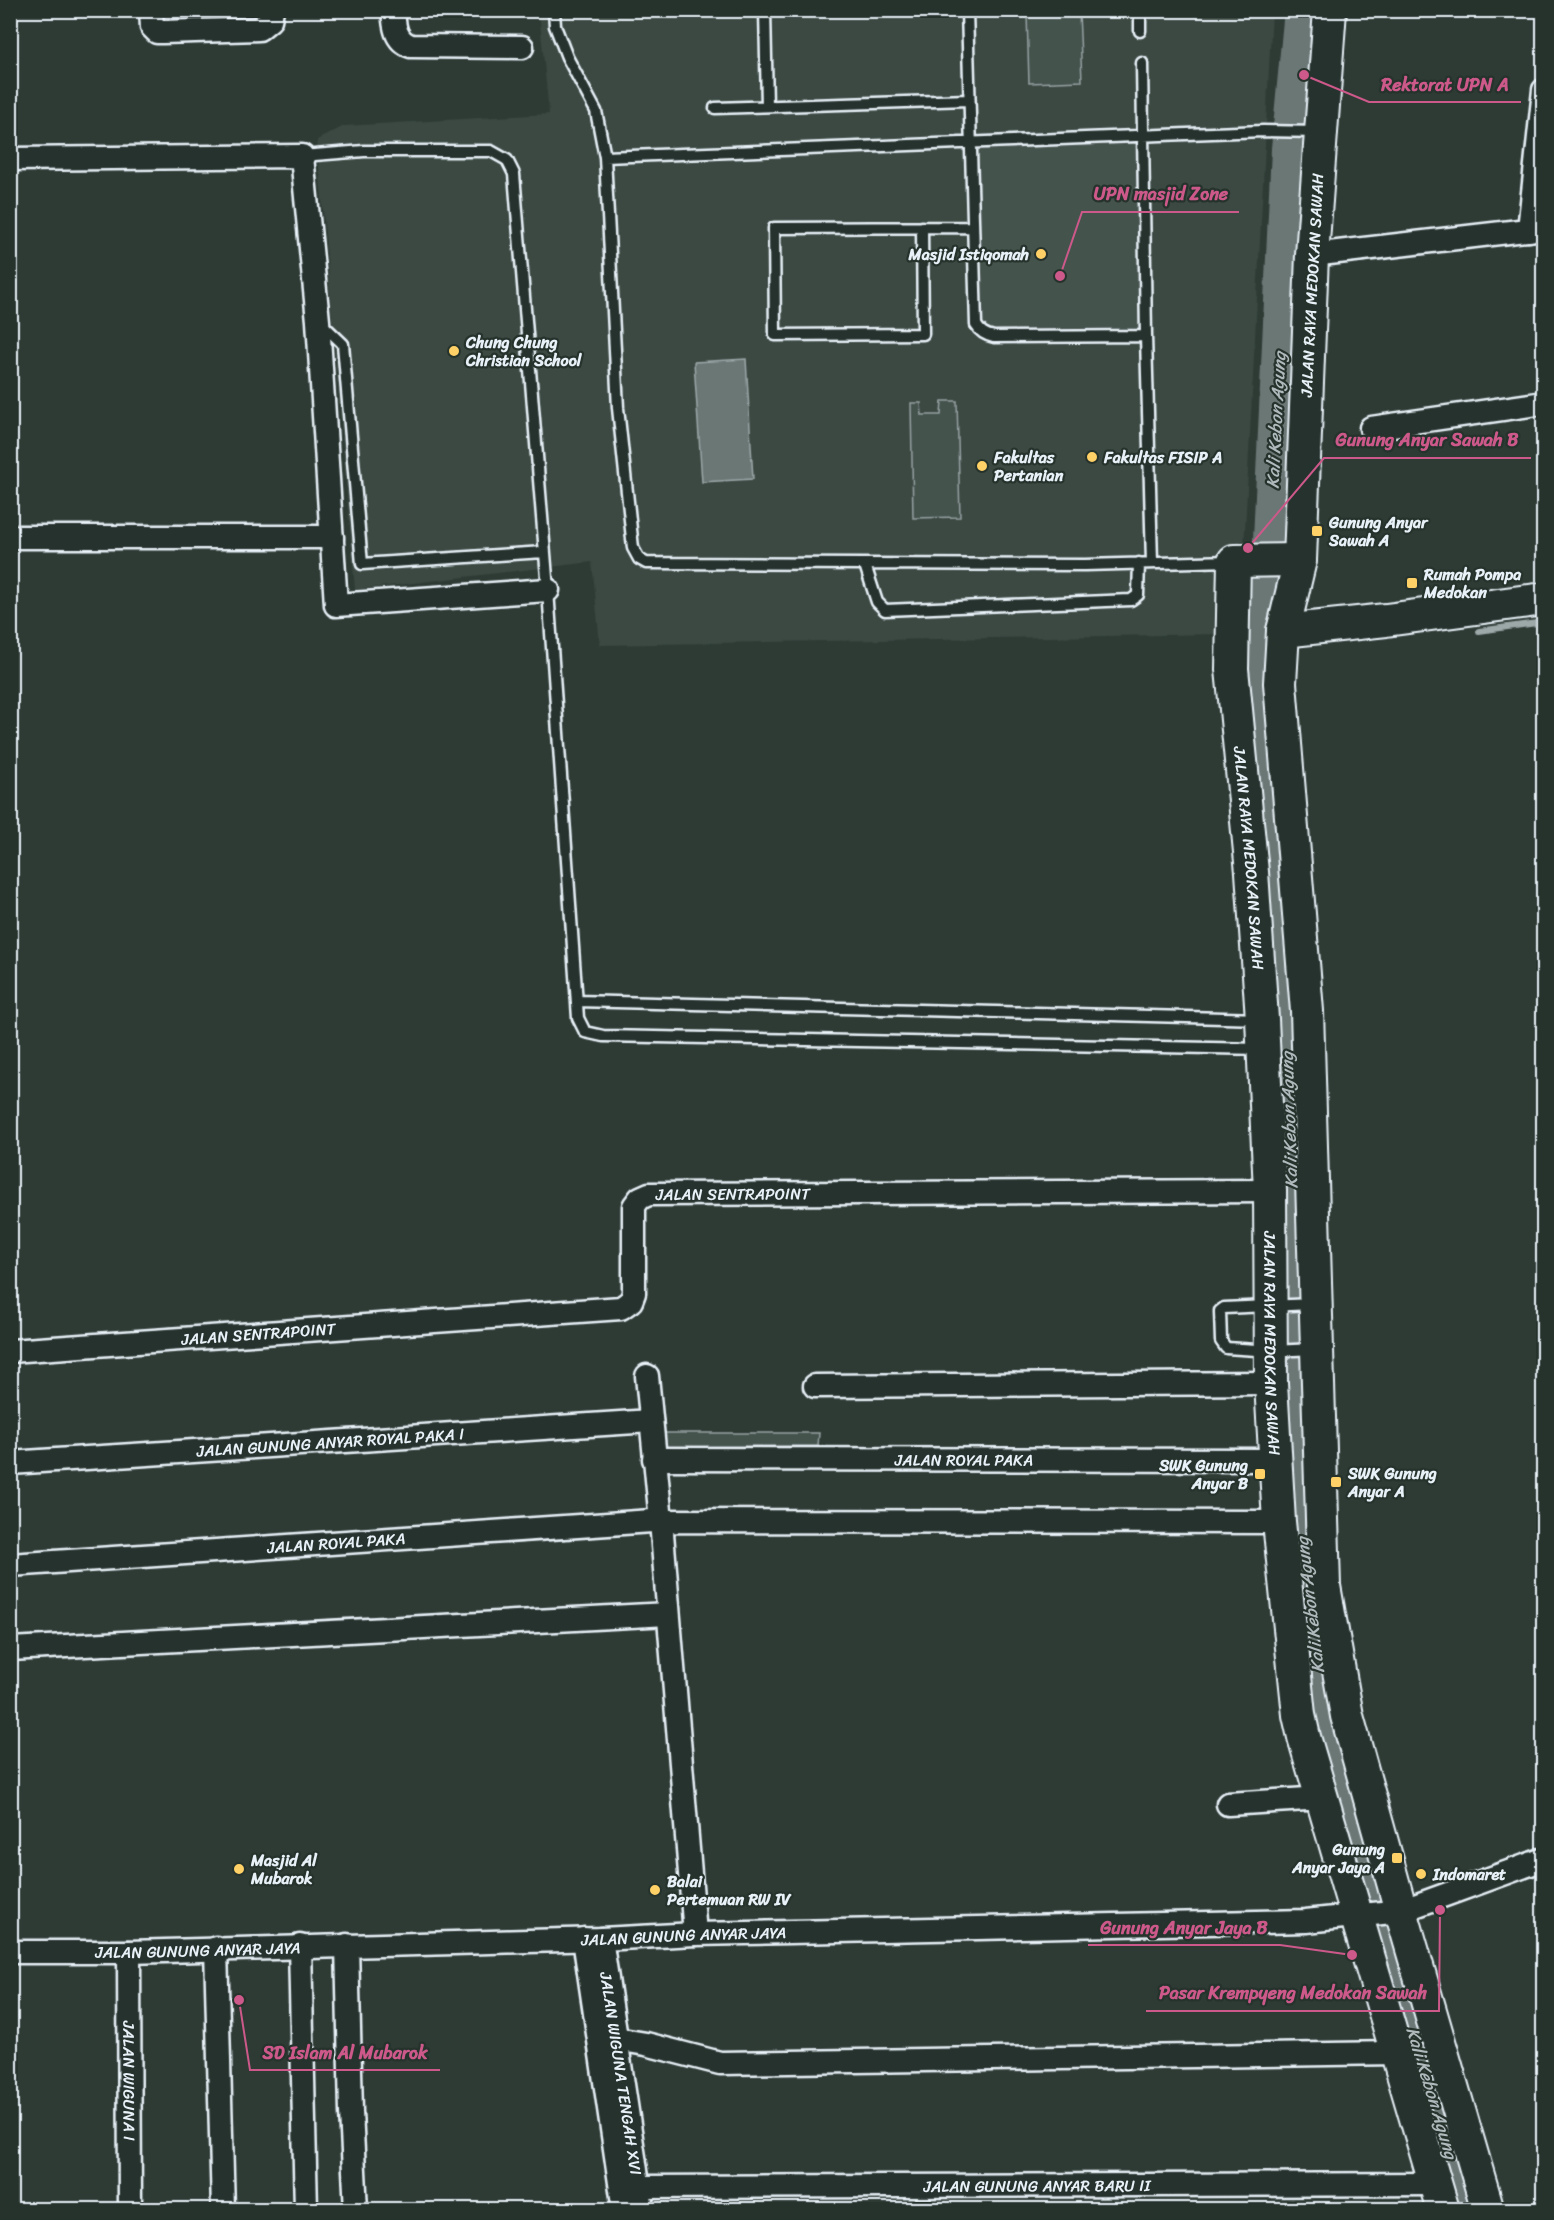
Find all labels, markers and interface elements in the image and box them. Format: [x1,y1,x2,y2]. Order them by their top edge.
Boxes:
callout: Rektorat UPN A [1369,66,1521,102]
text: Rektorat UPN A [1380,69,1509,101]
street label: JALAN RAYA MEDOKAN SAWAH [1292,172,1332,399]
callout: UPN masjid Zone [1082,176,1239,212]
text: UPN masjid Zone [1094,178,1229,210]
place label: Masjid Istiqomah [908,240,1030,269]
marker: Masjid Istiqomah [1034,247,1048,261]
place label: Chung Chung Christian School [465,328,583,375]
marker: Chung Chung Christian School [447,344,461,358]
water label: Kali Kebon Agung [1256,349,1296,489]
callout: Gunung Anyar Sawah B [1324,422,1531,458]
text: Gunung Anyar Sawah B [1334,424,1519,456]
place label: Fakultas Pertanian [993,443,1064,490]
place label: Fakultas FISIP A [1103,443,1222,472]
marker: Fakultas FISIP A [1085,450,1099,464]
marker: Fakultas Pertanian [975,459,989,473]
place label: Gunung Anyar Sawah A [1328,508,1429,555]
marker: Gunung Anyar Sawah A [1310,524,1324,538]
place label: Rumah Pompa Medokan [1423,560,1521,607]
marker: Rumah Pompa Medokan [1405,576,1419,590]
street label: JALAN RAYA MEDOKAN SAWAH [1225,744,1273,971]
water label: Kali Kebon Agung [1271,1049,1307,1189]
street label: JALAN SENTRAPOINT [655,1179,811,1208]
street label: JALAN RAYA MEDOKAN SAWAH [1256,1230,1290,1456]
street label: JALAN SENTRAPOINT [179,1314,338,1353]
street label: JALAN GUNUNG ANYAR ROYAL PAKA I [195,1419,465,1465]
street label: JALAN ROYAL PAKA [894,1445,1033,1474]
place label: SWK Gunung Anyar B [1158,1451,1249,1498]
place label: SWK Gunung Anyar A [1347,1459,1437,1506]
marker: SWK Gunung Anyar B [1253,1467,1267,1481]
marker: SWK Gunung Anyar A [1329,1475,1343,1489]
street label: JALAN ROYAL PAKA [265,1523,406,1562]
water label: Kali Kebon Agung [1286,1533,1334,1675]
place label: Gunung Anyar Jaya A [1291,1835,1385,1882]
place label: Masjid Al Mubarok [250,1846,318,1893]
marker: Gunung Anyar Jaya A [1390,1851,1404,1865]
place label: Indomaret [1432,1860,1506,1889]
marker: Masjid Al Mubarok [232,1862,246,1876]
place label: Balai Pertemuan RW IV [667,1867,792,1914]
marker: Indomaret [1414,1867,1428,1881]
marker: Balai Pertemuan RW IV [648,1883,662,1897]
callout: Gunung Anyar Jaya B [1088,1909,1280,1945]
text: Gunung Anyar Jaya B [1099,1912,1268,1944]
street label: JALAN GUNUNG ANYAR JAYA [580,1918,787,1954]
street label: JALAN GUNUNG ANYAR JAYA [94,1933,301,1967]
street label: JALAN WIGUNA TENGAH XVI [592,1969,651,2177]
callout: Pasar Krempyeng Medokan Sawah [1146,1975,1439,2011]
text: Pasar Krempyeng Medokan Sawah [1159,1977,1428,2009]
street label: JALAN WIGUNA I [115,2020,144,2141]
water label: Kali Kebon Agung [1397,2023,1468,2165]
callout: SD Islam Al Mubarok [250,2034,440,2070]
text: SD Islam Al Mubarok [261,2037,428,2069]
street label: JALAN GUNUNG ANYAR BARU II [922,2171,1152,2200]

